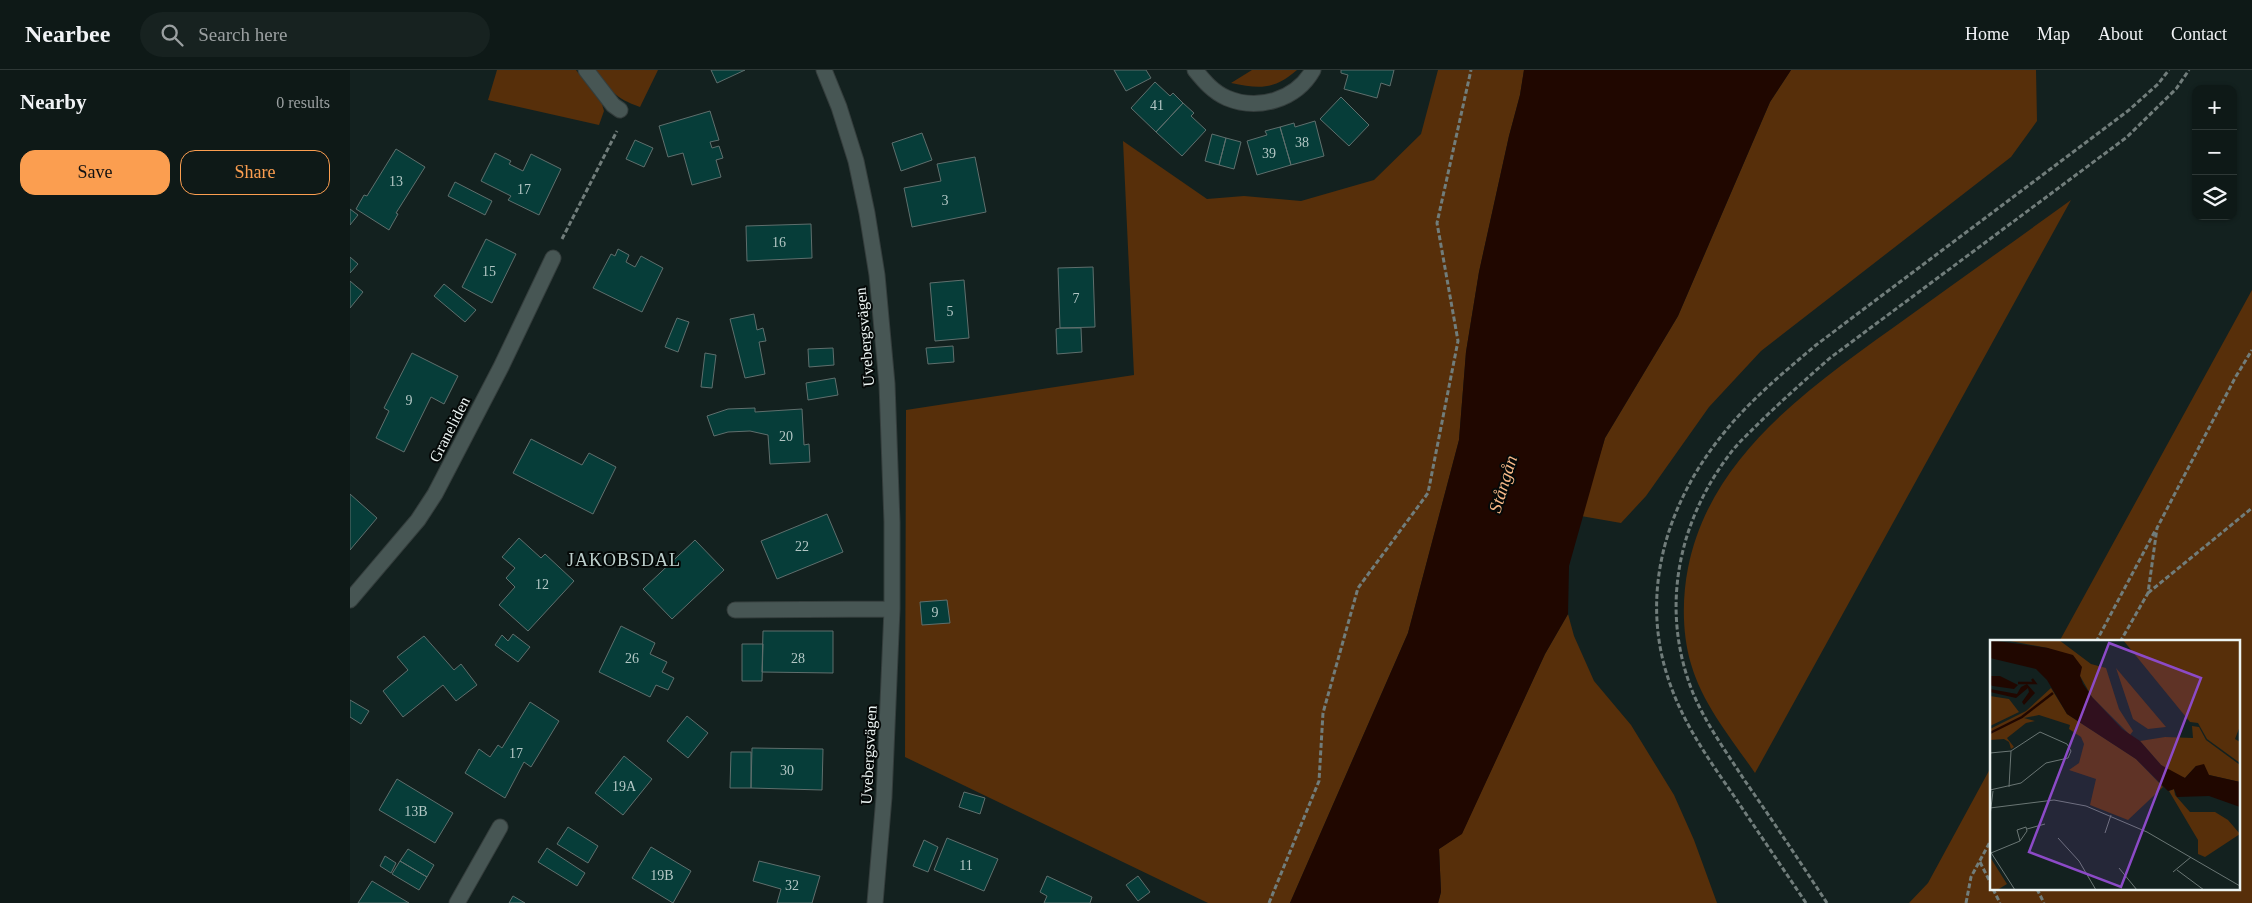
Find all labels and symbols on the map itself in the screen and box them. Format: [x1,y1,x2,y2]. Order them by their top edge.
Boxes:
house number: 41 [1150,98,1164,113]
house number: 38 [1295,135,1309,150]
house number: 39 [1262,146,1276,161]
house number: 13 [389,174,403,189]
house number: 17 [517,182,531,197]
house number: 3 [942,193,949,208]
house number: 16 [772,235,786,250]
house number: 15 [482,264,496,279]
street label: Uvebergsvägen [852,287,878,387]
house number: 7 [1073,291,1080,306]
house number: 5 [947,304,954,319]
house number: 9 [406,393,413,408]
street label: Graneliden [426,394,473,465]
house number: 20 [779,429,793,444]
water label: Stångån [1485,453,1521,515]
house number: 22 [795,539,809,554]
district label: JAKOBSDAL [567,550,681,570]
house number: 12 [535,577,549,592]
house number: 9 [932,605,939,620]
inset map [1990,640,2240,890]
house number: 26 [625,651,639,666]
house number: 28 [791,651,805,666]
street label: Uvebergsvägen [857,705,881,805]
house number: 17 [509,746,523,761]
house number: 30 [780,763,794,778]
house number: 19A [612,779,637,794]
house number: 13B [404,804,428,819]
house number: 11 [959,858,973,873]
house number: 19B [650,868,674,883]
house number: 32 [785,878,799,893]

